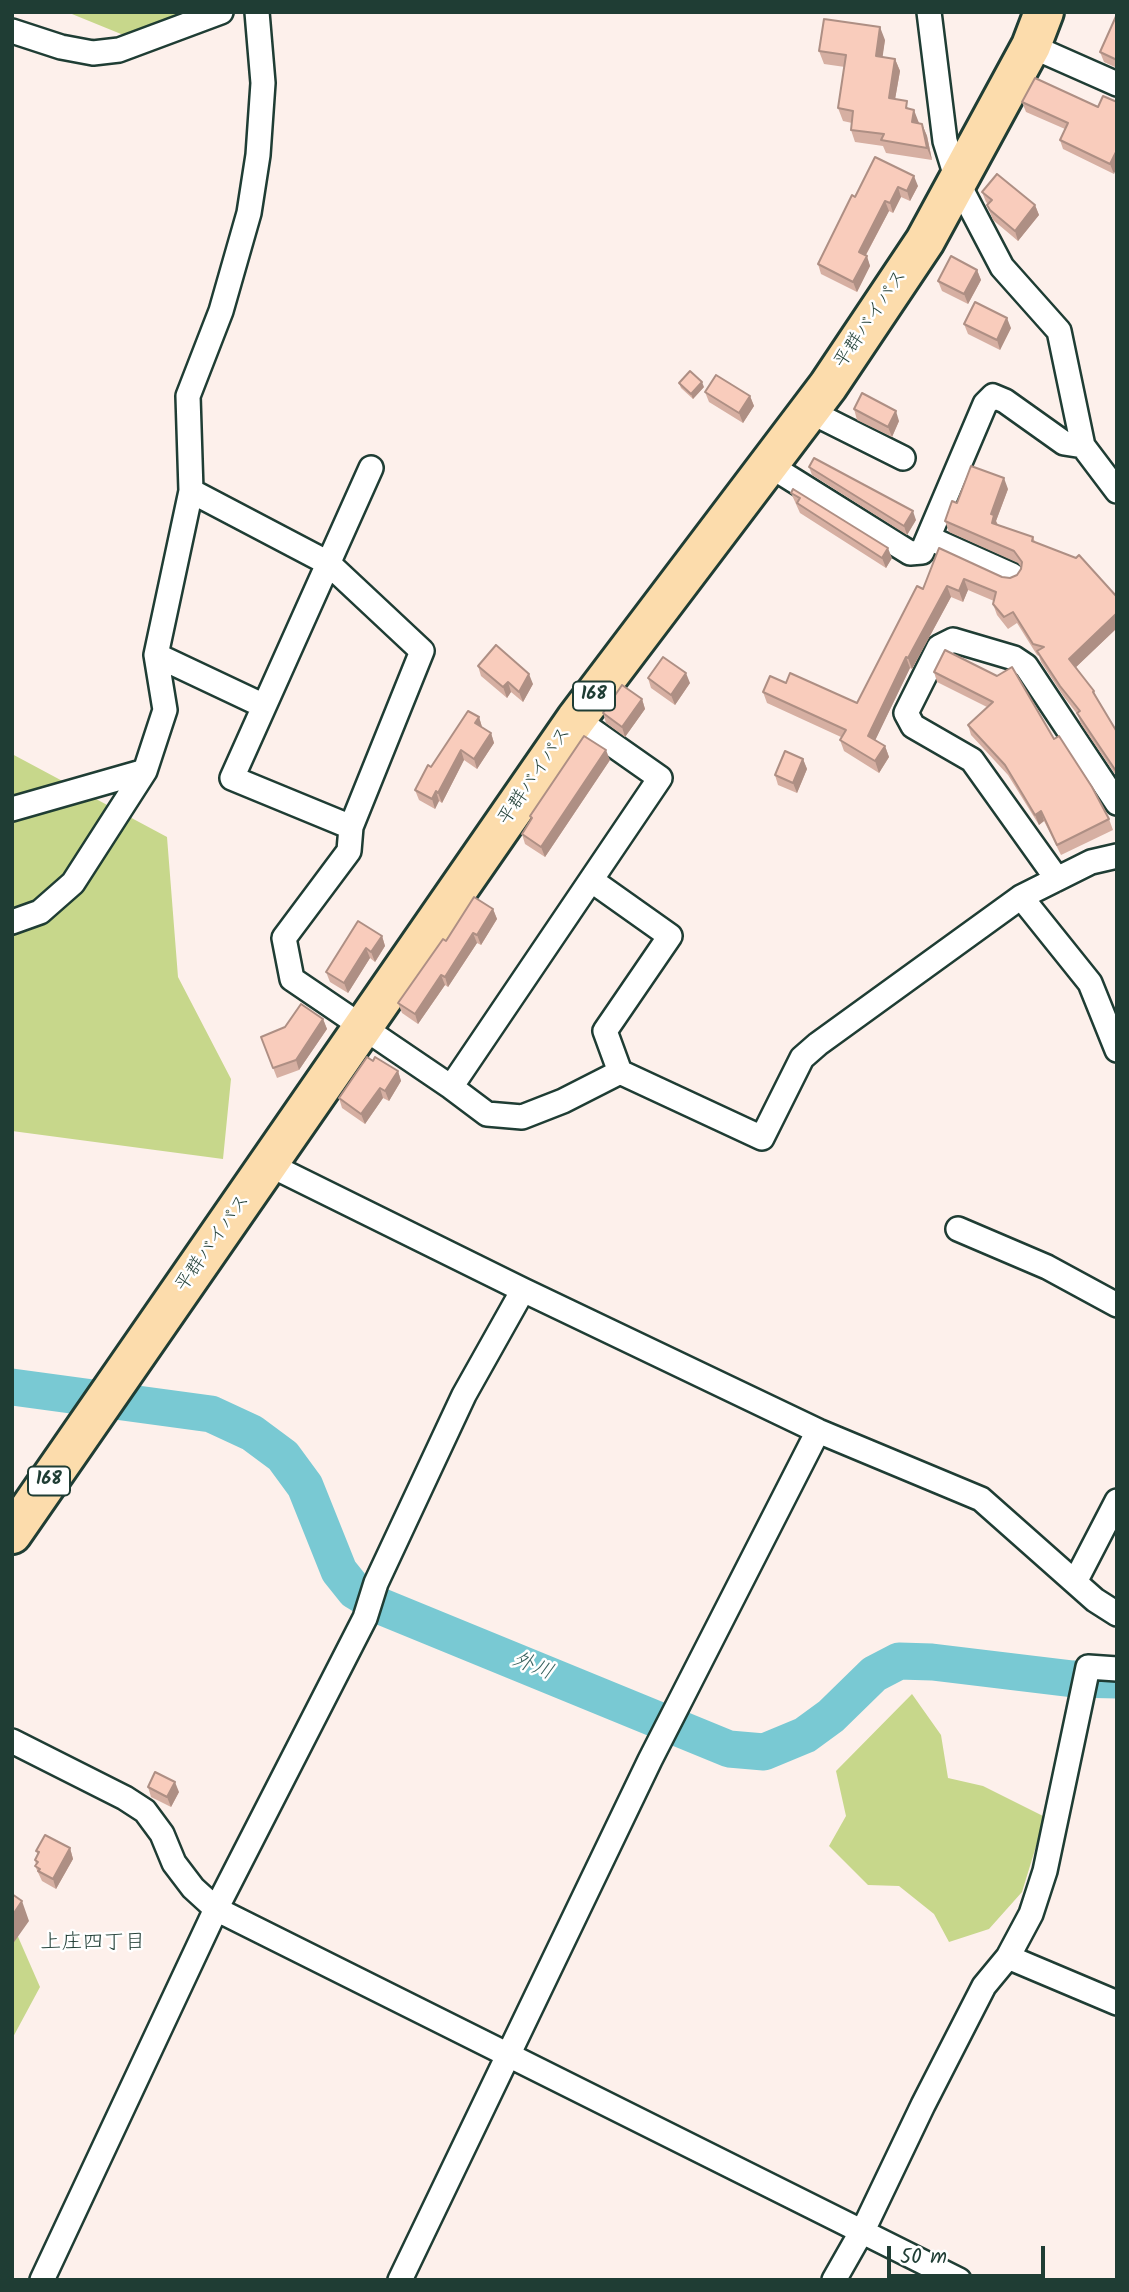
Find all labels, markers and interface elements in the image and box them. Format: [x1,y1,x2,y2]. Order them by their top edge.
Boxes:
street label: 平群バイパス [831,266,913,374]
road number: 168 [573,682,615,710]
street label: 平群バイパス [495,723,577,831]
street label: 平群バイパス [172,1191,256,1297]
road number: 168 [28,1466,70,1496]
water label: 外川 [508,1648,556,1688]
district label: 上庄四丁目 [41,1931,145,1957]
scale bar [891,2232,1048,2276]
text: 50 m [900,2241,947,2274]

